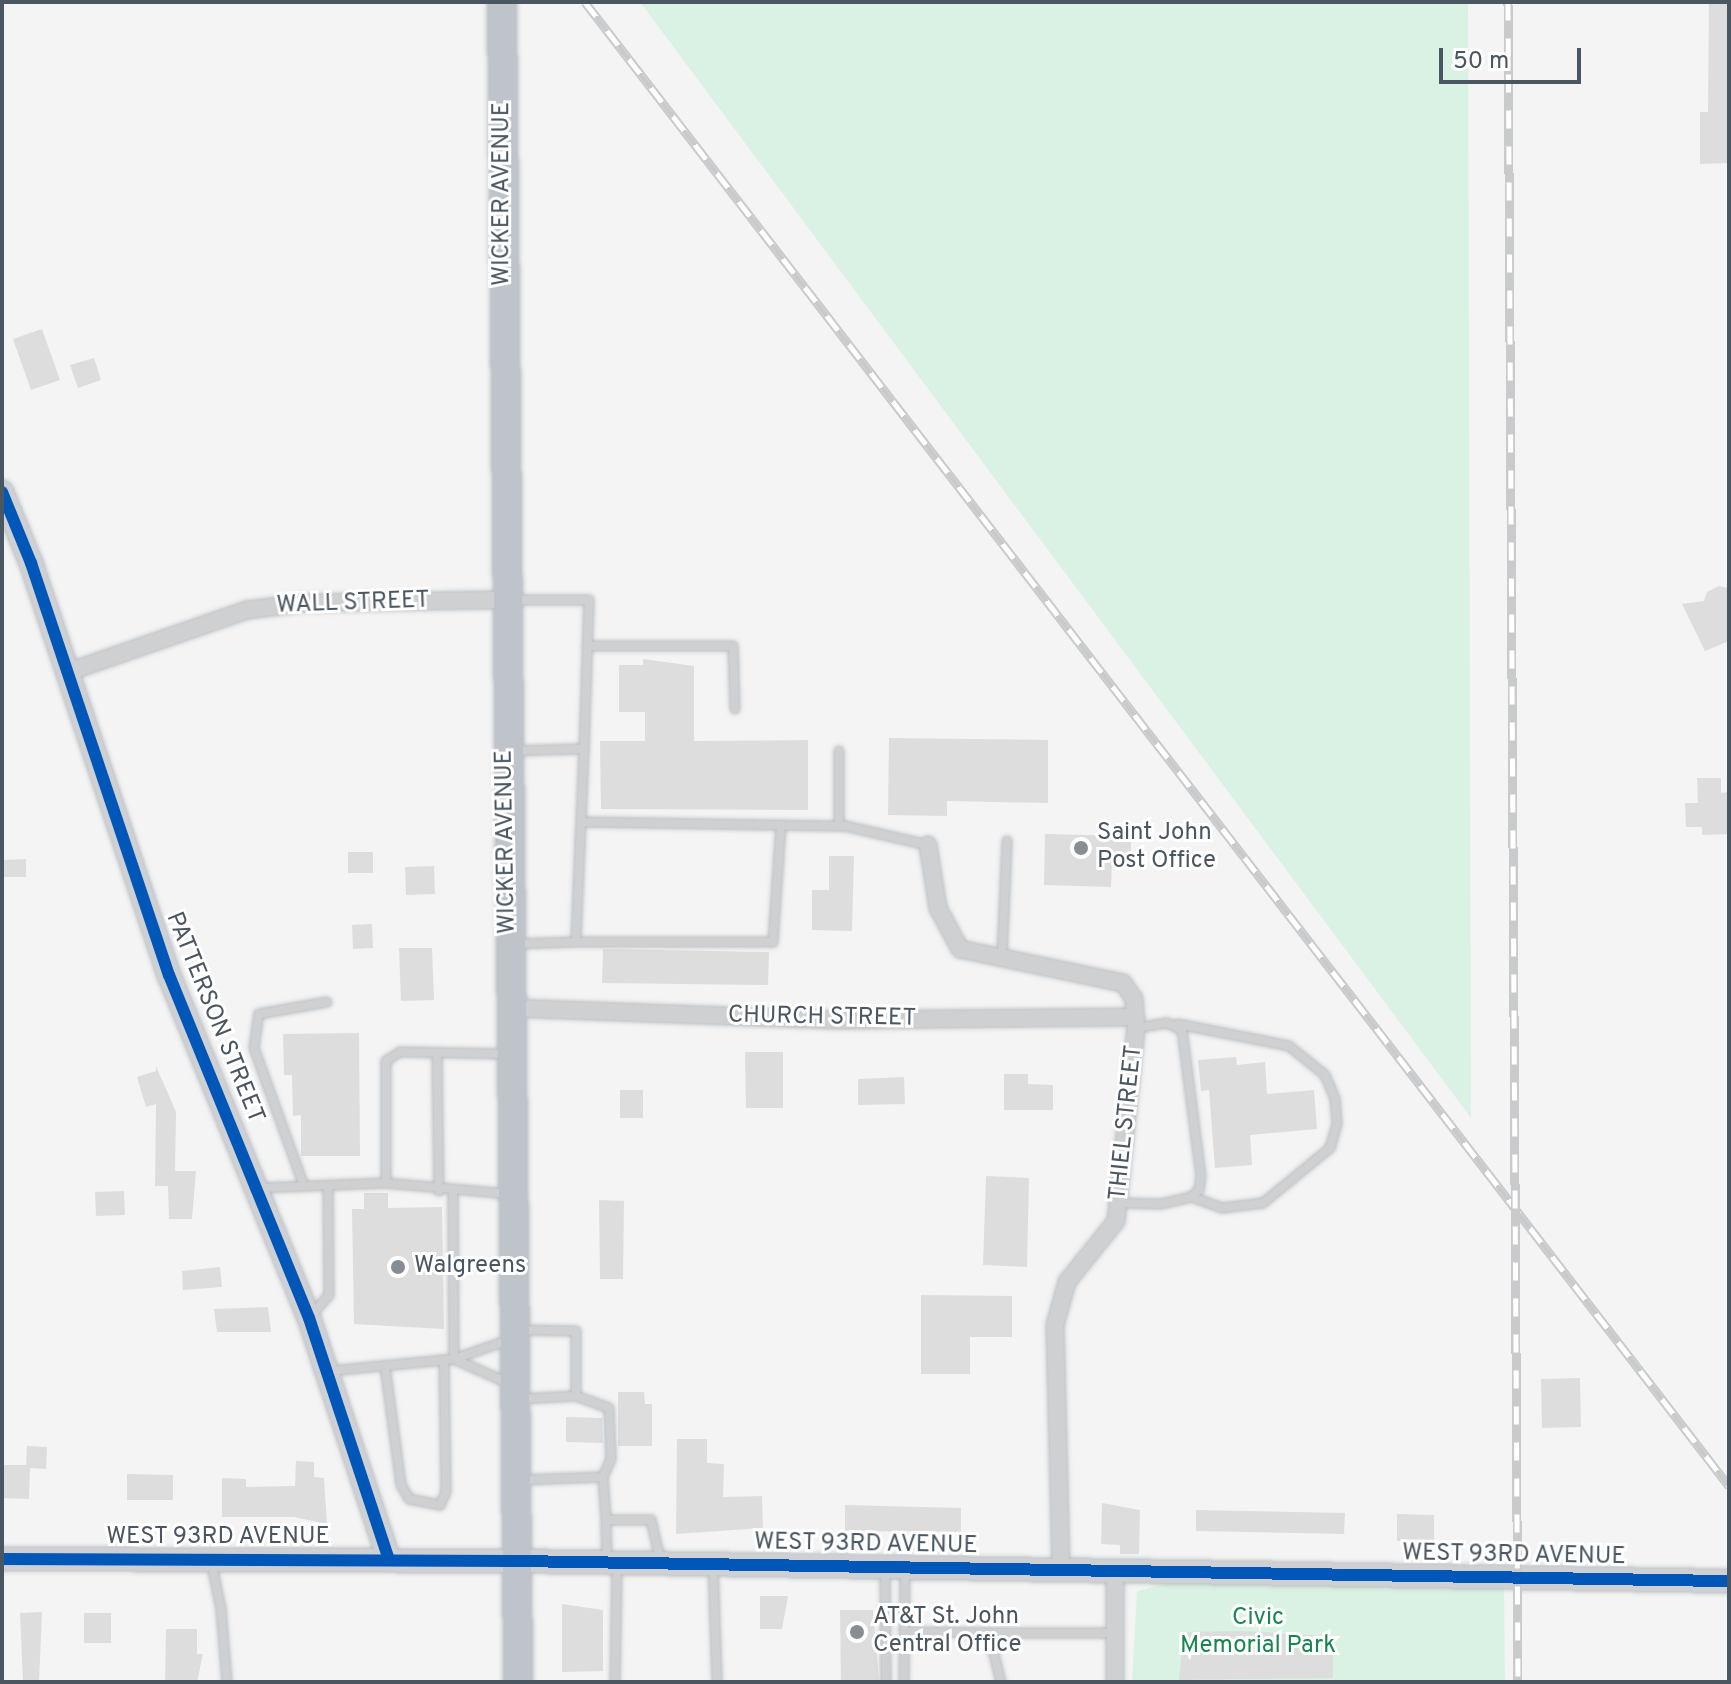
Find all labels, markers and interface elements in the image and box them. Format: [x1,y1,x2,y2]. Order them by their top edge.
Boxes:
scale bar [1443,32,1585,82]
text: 50 m [1453,47,1509,77]
street label: WICKER AVENUE [489,101,517,287]
street label: WALL STREET [276,587,430,621]
street label: WICKER AVENUE [491,749,523,935]
place label: Saint John Post Office [1097,820,1216,876]
marker: Saint John Post Office [1072,839,1090,857]
street label: PATTERSON STREET [159,908,269,1128]
street label: CHURCH STREET [728,1002,916,1034]
street label: THIEL STREET [1104,1043,1150,1203]
place label: Walgreens [414,1253,526,1281]
marker: Walgreens [389,1258,407,1276]
street label: WEST 93RD AVENUE [105,1524,331,1552]
street label: WEST 93RD AVENUE [753,1529,979,1561]
street label: WEST 93RD AVENUE [1401,1540,1627,1572]
place label: AT&T St. John Central Office [873,1604,1021,1660]
park label: Civic Memorial Park [1180,1605,1336,1661]
marker: AT&T St. John Central Office [848,1623,866,1641]

